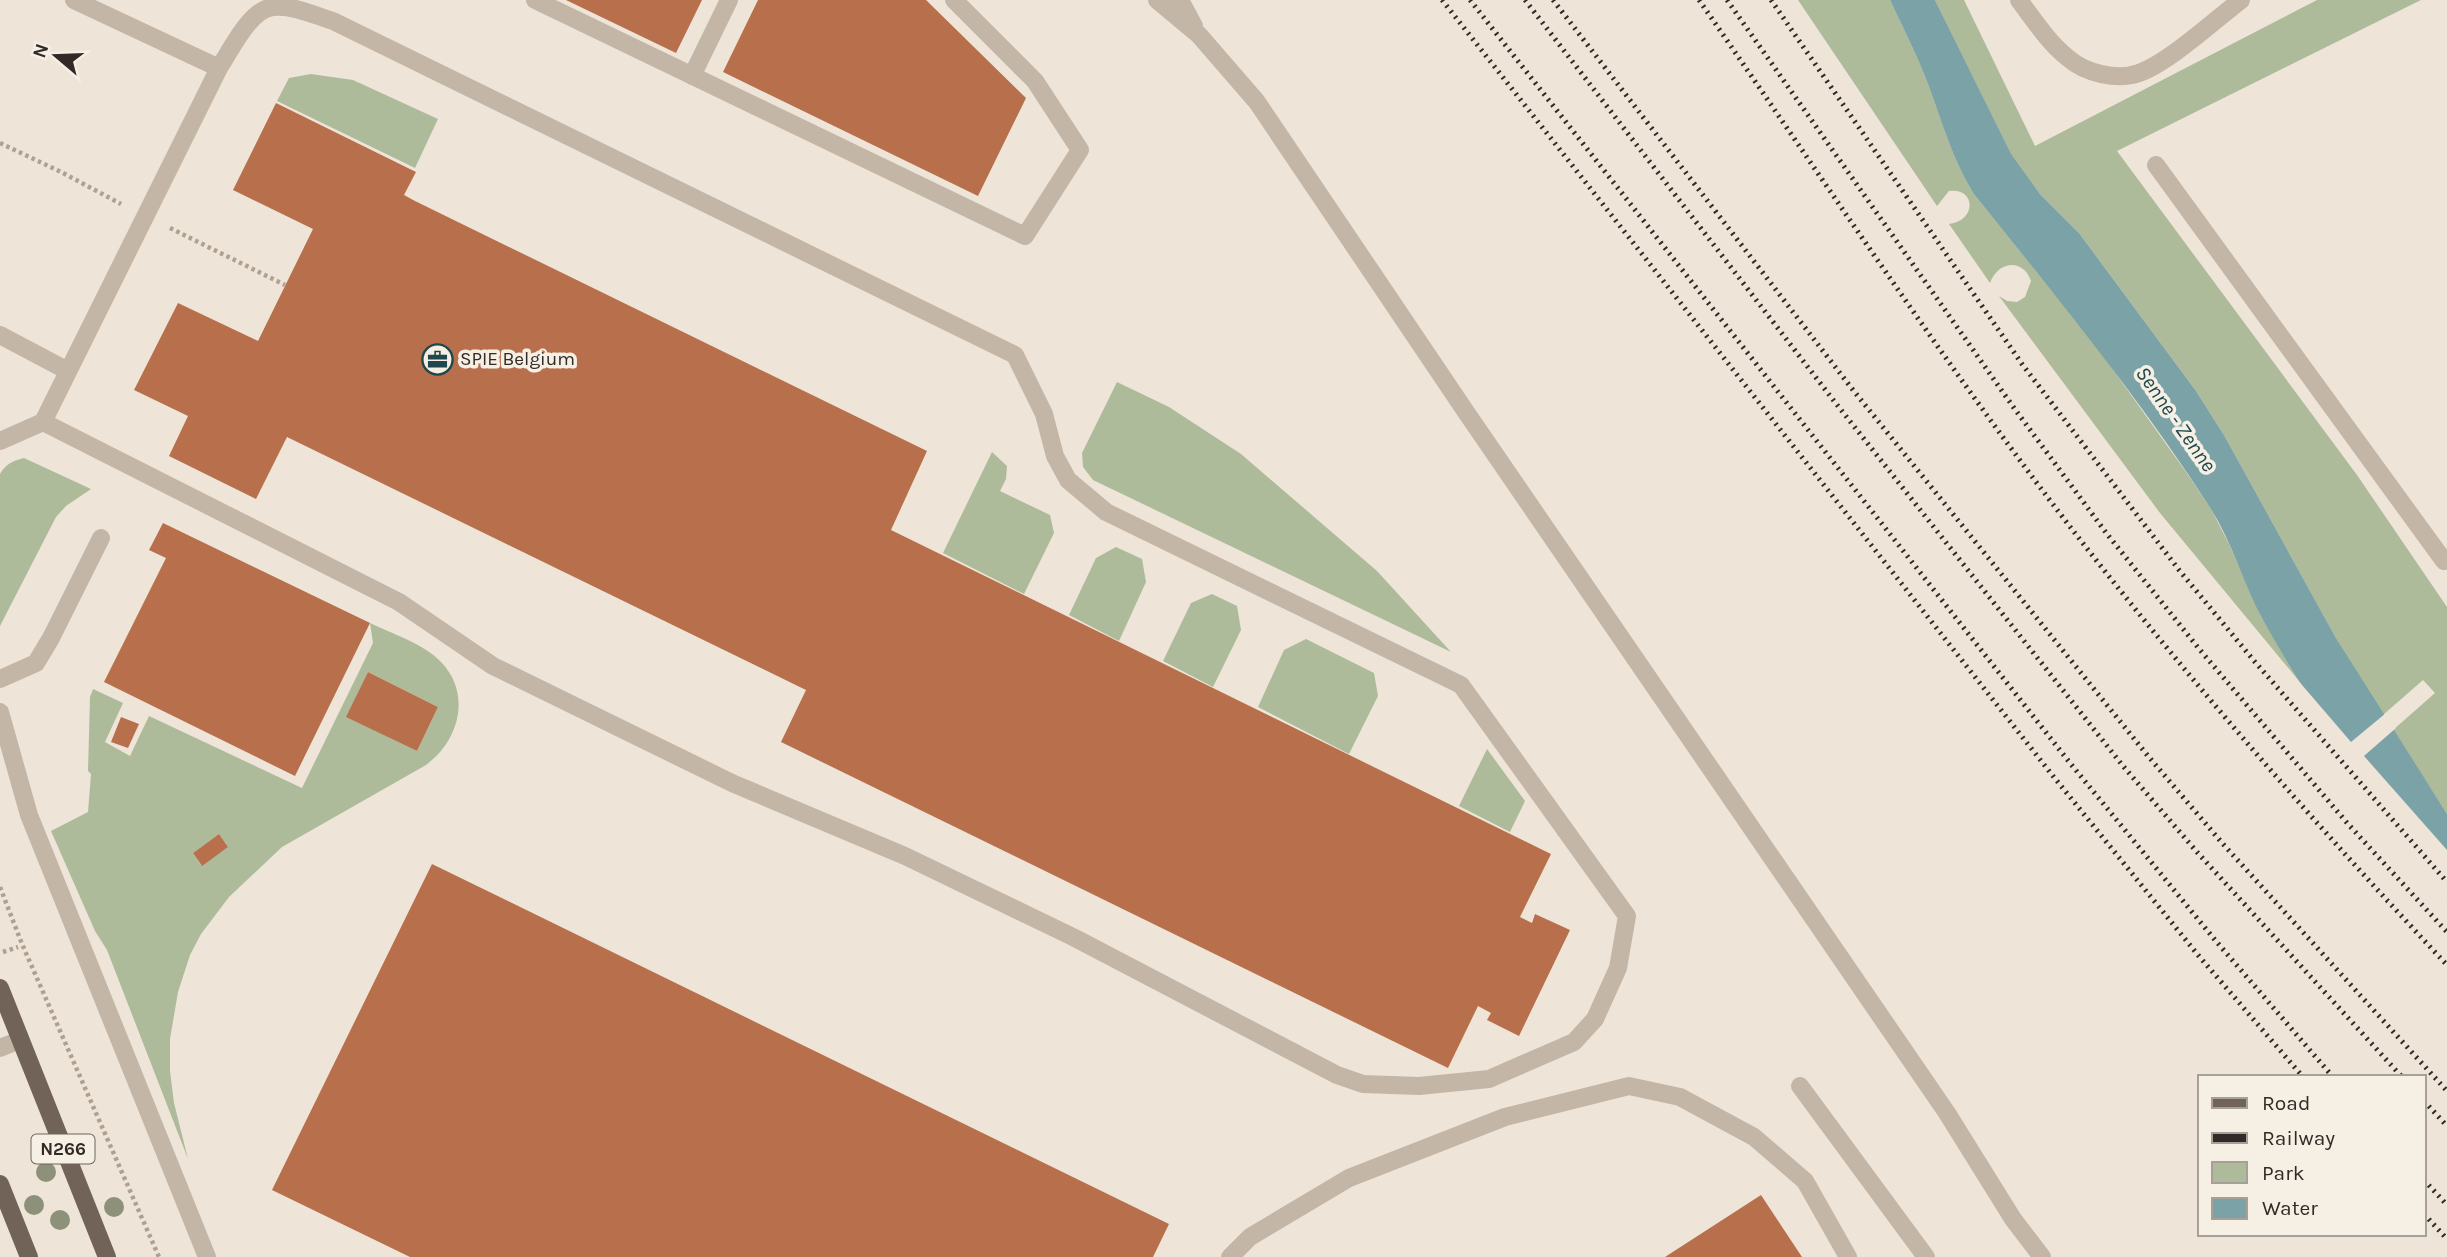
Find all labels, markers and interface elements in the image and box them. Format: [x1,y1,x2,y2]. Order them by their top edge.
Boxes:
north arrow [21,21,91,91]
text: N [28,41,53,61]
office icon: SPIE Belgium [420,342,454,376]
place label: SPIE Belgium [460,348,575,370]
water label: Senne - Zenne [2131,362,2221,476]
legend [2198,1075,2426,1236]
text: Road [2262,1091,2310,1115]
text: Railway [2262,1126,2335,1150]
road number: N266 [32,1134,94,1164]
text: Park [2262,1161,2305,1185]
text: Water [2262,1196,2318,1220]

